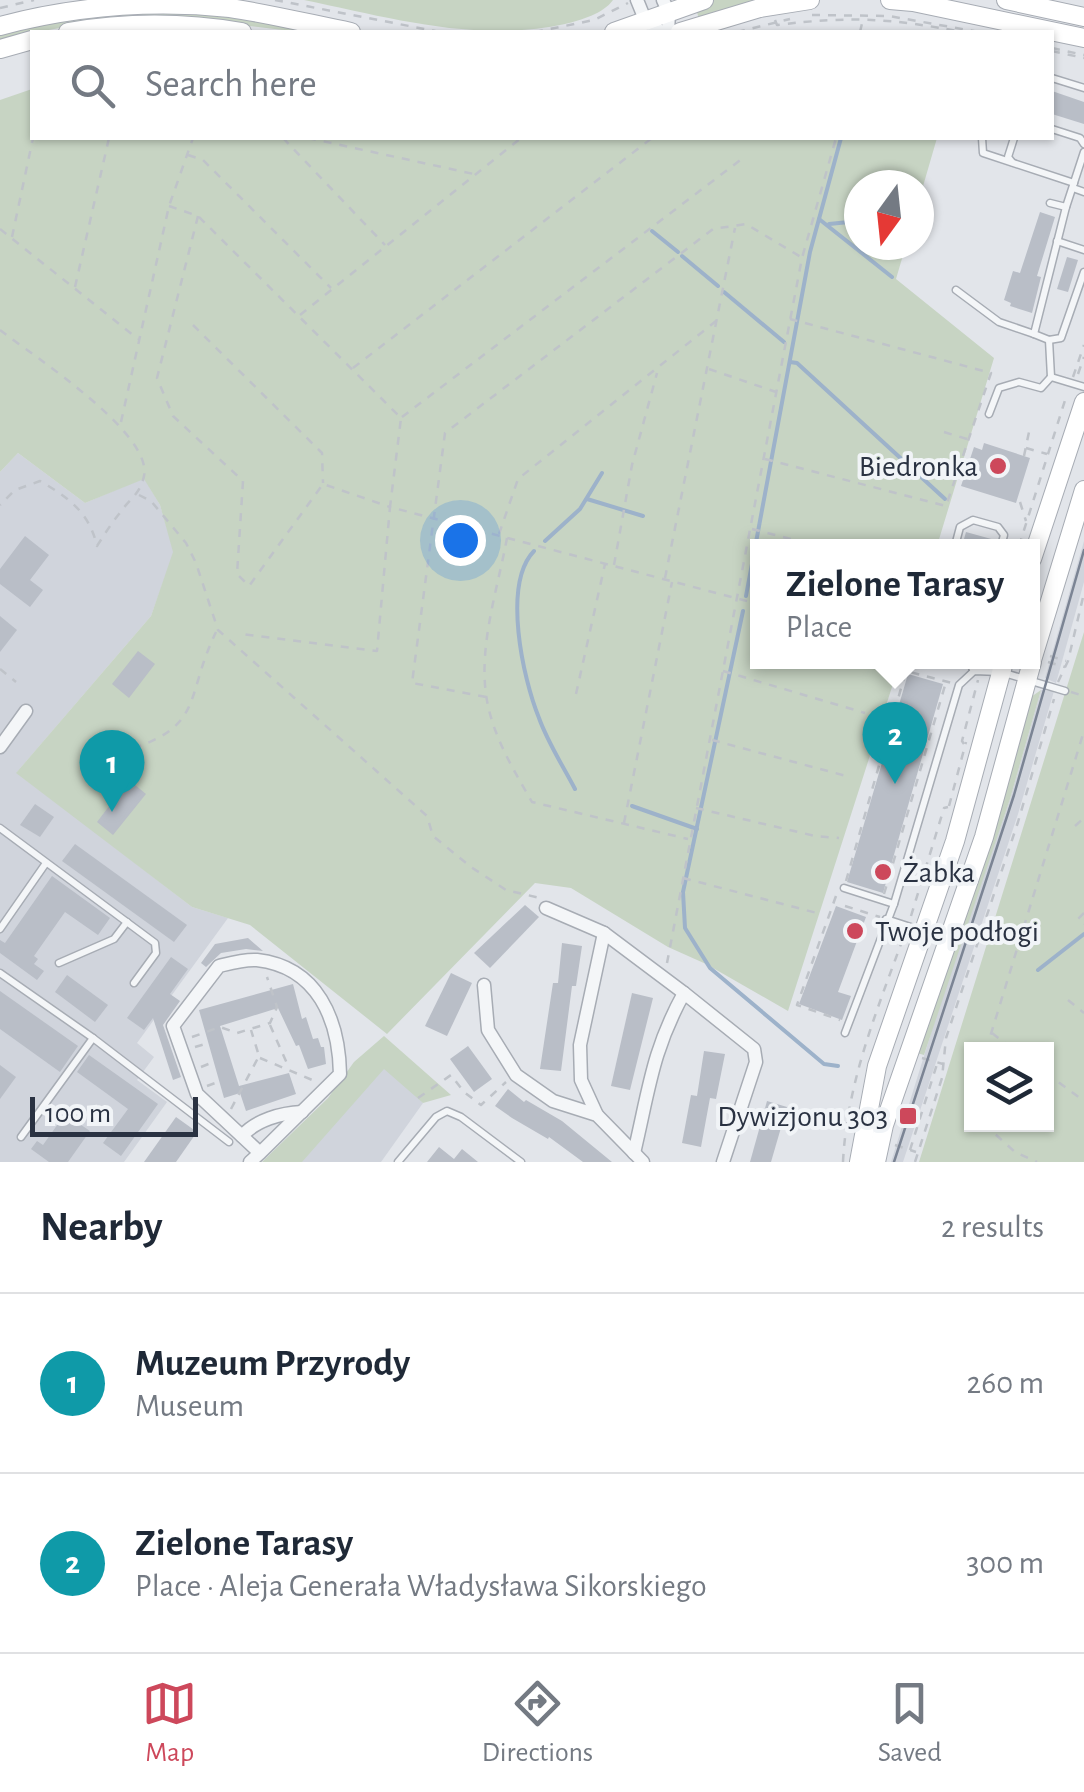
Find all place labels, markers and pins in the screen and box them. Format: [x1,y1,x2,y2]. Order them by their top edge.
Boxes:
place label: Biedronka [859,452,978,482]
marker: Biedronka [987,455,1009,477]
pin: 2 [862,702,928,784]
pin: 1 [80,730,144,812]
place label: Żabka [903,856,975,888]
marker: Żabka [872,861,894,883]
place label: Twoje podłogi [875,917,1039,947]
marker: Twoje podłogi [844,920,866,942]
place label: Dywizjonu 303 [717,1102,888,1132]
marker: Dywizjonu 303 [897,1105,919,1127]

